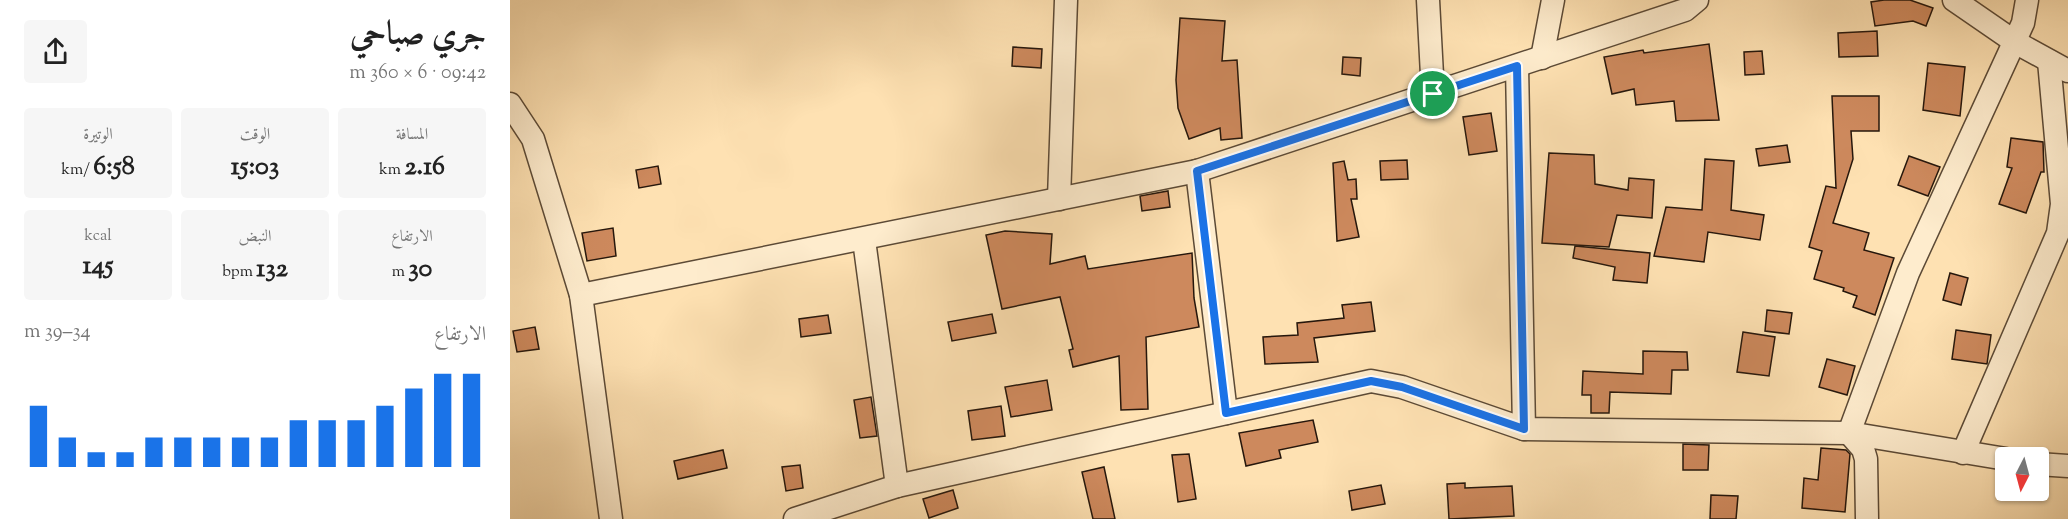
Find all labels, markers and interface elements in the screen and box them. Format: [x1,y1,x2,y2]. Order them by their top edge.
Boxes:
text: جري صباحي [350,12,486,60]
button: share [24,20,87,83]
text: 09:42 · 6 × 360 m [349,59,486,88]
pin [1407,68,1458,119]
icon: arrive [1416,77,1449,110]
text: الوتيرة [83,124,113,147]
text: الوقت [240,124,270,147]
text: المسافة [396,124,428,147]
text: 6:58 [93,149,135,186]
text: 15:03 [231,149,279,186]
text: 2.16 [404,149,445,186]
text: /km [61,159,93,182]
text: km [379,159,404,182]
text: kcal [84,225,112,248]
text: النبض [239,226,271,249]
text: الارتفاع [391,226,433,249]
text: 145 [83,248,113,285]
text: 132 [256,251,288,288]
text: 30 [408,251,432,288]
text: bpm [222,261,256,284]
text: m [392,261,408,284]
text: 34–39 m [24,318,91,347]
text: الارتفاع [434,321,486,350]
north arrow [1995,447,2049,501]
map controls [1995,447,2049,501]

